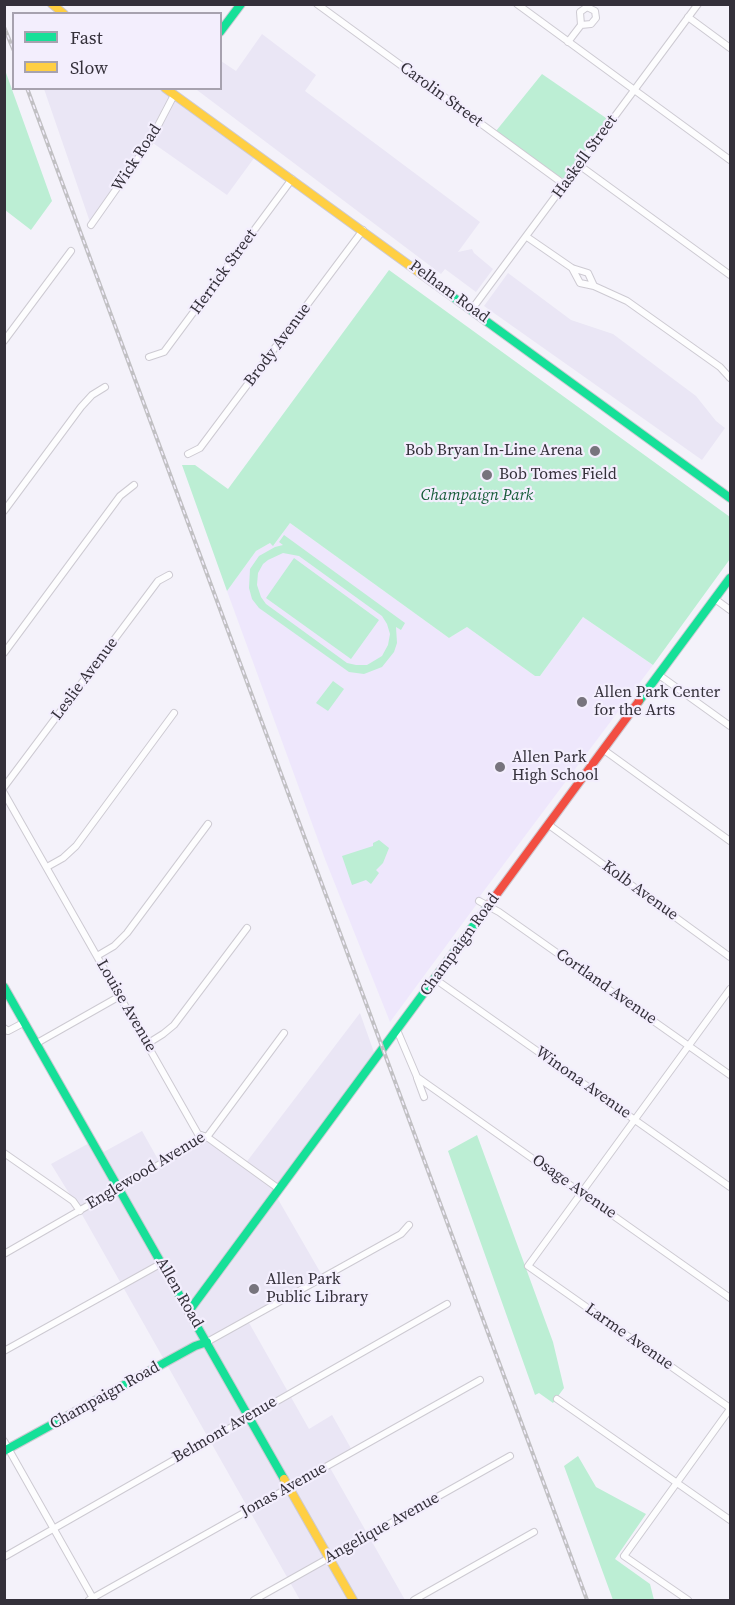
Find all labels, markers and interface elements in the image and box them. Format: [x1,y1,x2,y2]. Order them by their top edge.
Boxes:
legend [12,12,222,90]
text: Fast [70,25,103,50]
text: Slow [70,55,108,80]
street label: Carolin Street [396,59,486,131]
street label: Haskell Street [548,112,622,202]
street label: Wick Road [108,121,166,195]
street label: Herrick Street [187,226,261,318]
street label: Pelham Road [405,257,493,327]
street label: Brody Avenue [241,300,315,390]
place label: Bob Bryan In-Line Arena [405,441,583,461]
marker: Bob Bryan In-Line Arena [588,444,602,458]
place label: Bob Tomes Field [499,465,617,485]
marker: Bob Tomes Field [480,468,494,482]
park label: Champaign Park [421,486,533,506]
street label: Leslie Avenue [48,634,122,724]
place label: Allen Park Center for the Arts [594,683,720,721]
marker: Allen Park Center for the Arts [575,695,589,709]
place label: Allen Park High School [512,748,598,786]
marker: Allen Park High School [493,760,507,774]
street label: Kolb Avenue [598,857,682,925]
street label: Champaign Road [416,890,504,1000]
street label: Cortland Avenue [552,945,660,1029]
street label: Louise Avenue [92,956,160,1056]
street label: Winona Avenue [531,1043,635,1123]
street label: Englewood Avenue [83,1128,209,1214]
street label: Osage Avenue [528,1151,620,1223]
street label: Allen Road [151,1254,207,1332]
place label: Allen Park Public Library [266,1270,368,1308]
marker: Allen Park Public Library [247,1282,261,1296]
street label: Larme Avenue [581,1300,677,1374]
street label: Champaign Road [47,1358,163,1434]
street label: Belmont Avenue [169,1392,281,1468]
street label: Jonas Avenue [238,1458,330,1522]
street label: Angelique Avenue [321,1488,443,1568]

